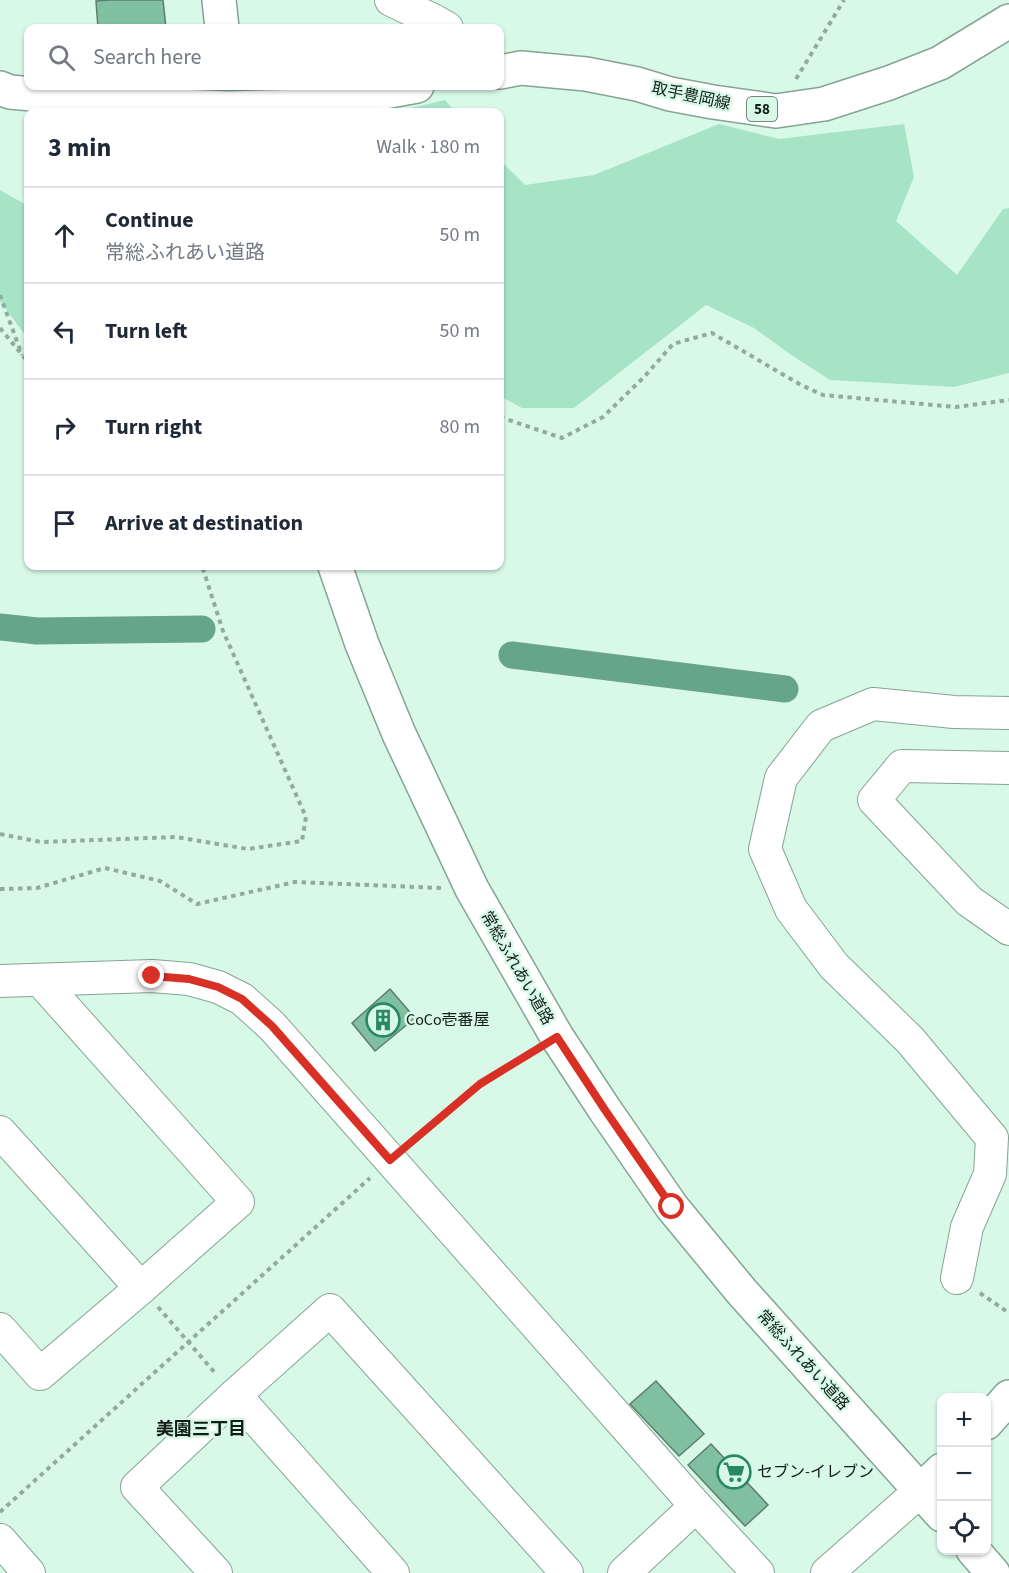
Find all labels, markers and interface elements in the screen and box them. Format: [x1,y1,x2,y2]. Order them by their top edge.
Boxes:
search box [24,24,504,90]
icon: search [45,41,78,74]
text: Search here [93,41,201,73]
street label: 取手豊岡線 [650,77,732,115]
road number: 58 [747,97,777,121]
text: 3 min [48,129,111,166]
text: Walk · 180 m [376,133,480,161]
text: Continue [105,204,194,236]
icon: ahead [48,219,81,252]
text: 50 m [440,221,480,249]
text: 常総ふれあい道路 [105,239,265,267]
icon: left [48,315,81,348]
text: Turn left [105,315,187,347]
text: 50 m [440,317,480,345]
icon: right [48,411,81,444]
text: Turn right [105,411,202,443]
text: 80 m [440,413,480,441]
icon: arrive [48,507,81,540]
text: Arrive at destination [105,507,303,539]
street label: 常総ふれあい道路 [475,907,559,1029]
route end [138,962,164,988]
building icon: CoCo壱番屋 [365,1002,401,1038]
place label: CoCo壱番屋 [406,1009,490,1031]
route start [658,1193,684,1219]
street label: 常総ふれあい道路 [752,1305,854,1415]
map controls [937,1393,991,1555]
button: + [937,1393,991,1447]
district label: 美園三丁目 [156,1417,246,1442]
button: − [937,1447,991,1501]
supermarket icon: セブン-イレブン [716,1454,752,1490]
place label: セブン-イレブン [757,1461,874,1483]
button: locate [937,1501,991,1555]

